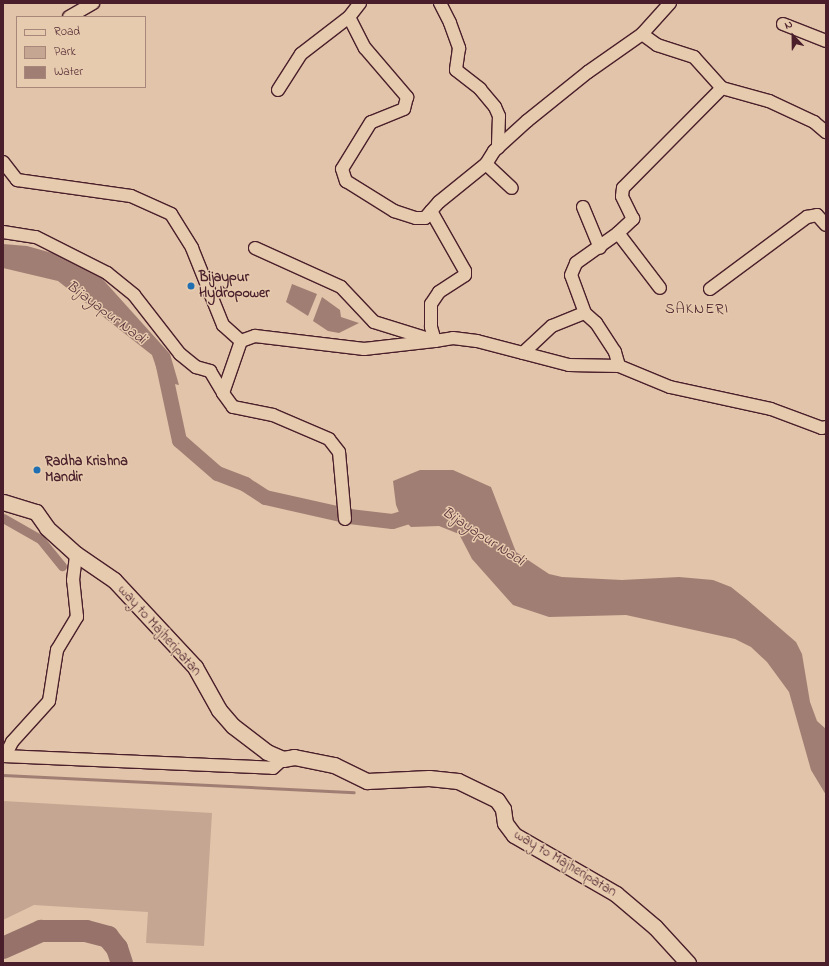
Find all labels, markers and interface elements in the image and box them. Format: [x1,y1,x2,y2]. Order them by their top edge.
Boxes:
legend [16,16,146,88]
north arrow [773,16,813,56]
text: N [782,16,795,34]
text: Road [54,23,80,41]
text: Park [54,43,76,61]
text: Water [54,63,83,81]
place label: Bijaypur Hydropower [199,270,270,302]
water label: Bijayapur Nadi [63,277,149,349]
marker: Bijaypur Hydropower [186,281,196,291]
district label: SAKNERI [665,301,729,319]
place label: Radha Krishna Mandir [45,454,128,486]
marker: Radha Krishna Mandir [32,465,42,475]
water label: Bijayapur Nadi [438,504,528,570]
street label: way to Majheripatan [114,582,204,680]
street label: way to Majheripatan [511,827,619,901]

